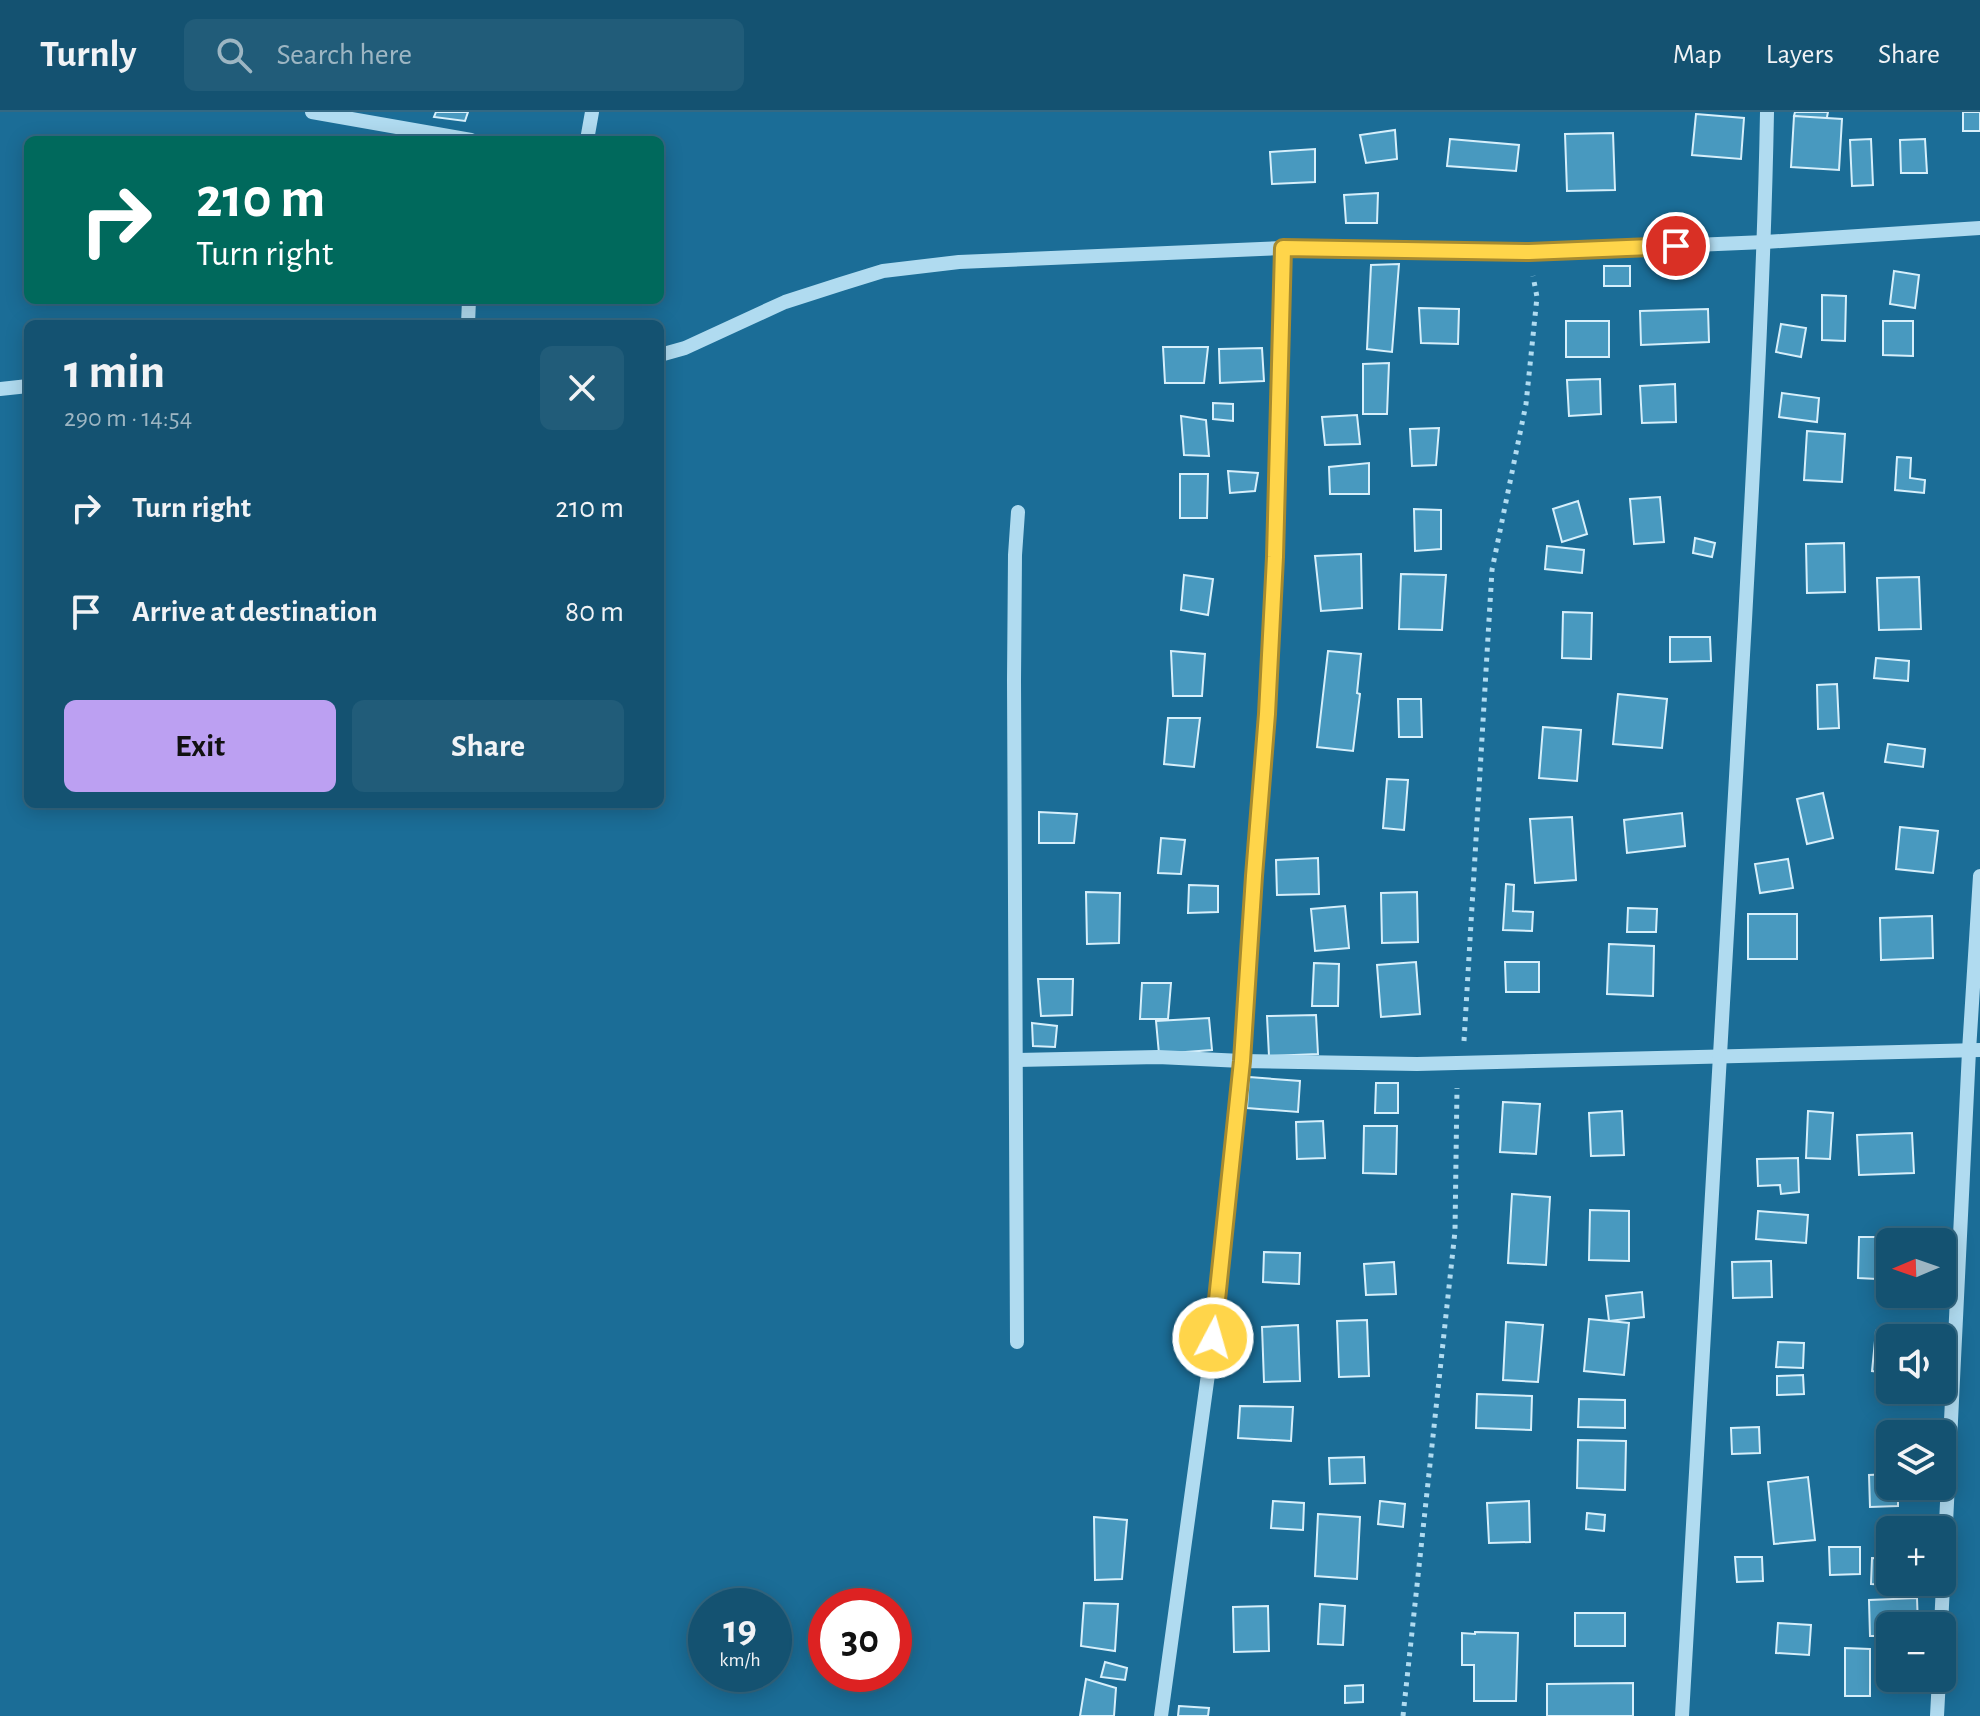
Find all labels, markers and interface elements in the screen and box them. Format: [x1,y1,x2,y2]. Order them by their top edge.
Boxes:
search box [184,19,744,91]
icon: search [212,33,256,77]
text: Turnly [40,36,136,74]
text: Search here [276,40,412,70]
text: Map [1673,41,1722,69]
text: Layers [1766,41,1834,69]
text: Share [1878,41,1940,69]
icon: right [64,168,168,272]
text: 210 m [196,171,325,227]
pin [1642,212,1710,280]
icon: arrive [1654,224,1698,268]
text: Turn right [196,236,333,272]
button: close [540,346,624,430]
text: 1 min [64,349,165,397]
text: 290 m · 14:54 [64,405,192,431]
icon: right [64,486,108,530]
text: Turn right [132,493,251,523]
text: 210 m [555,493,624,523]
icon: arrive [64,590,108,634]
text: Arrive at destination [132,597,378,627]
text: 80 m [565,597,624,627]
button: Exit [64,700,336,792]
button: Share [352,700,624,792]
north arrow [1876,1228,1956,1308]
map controls [1876,1228,1956,1692]
position arrow [1171,1296,1255,1380]
button: sound [1876,1324,1956,1404]
button: layers [1876,1420,1956,1500]
button: + [1876,1516,1956,1596]
speed limit sign: 30 [808,1588,912,1692]
text: 19 [723,1610,757,1650]
button: − [1876,1612,1956,1692]
text: km/h [719,1650,761,1670]

